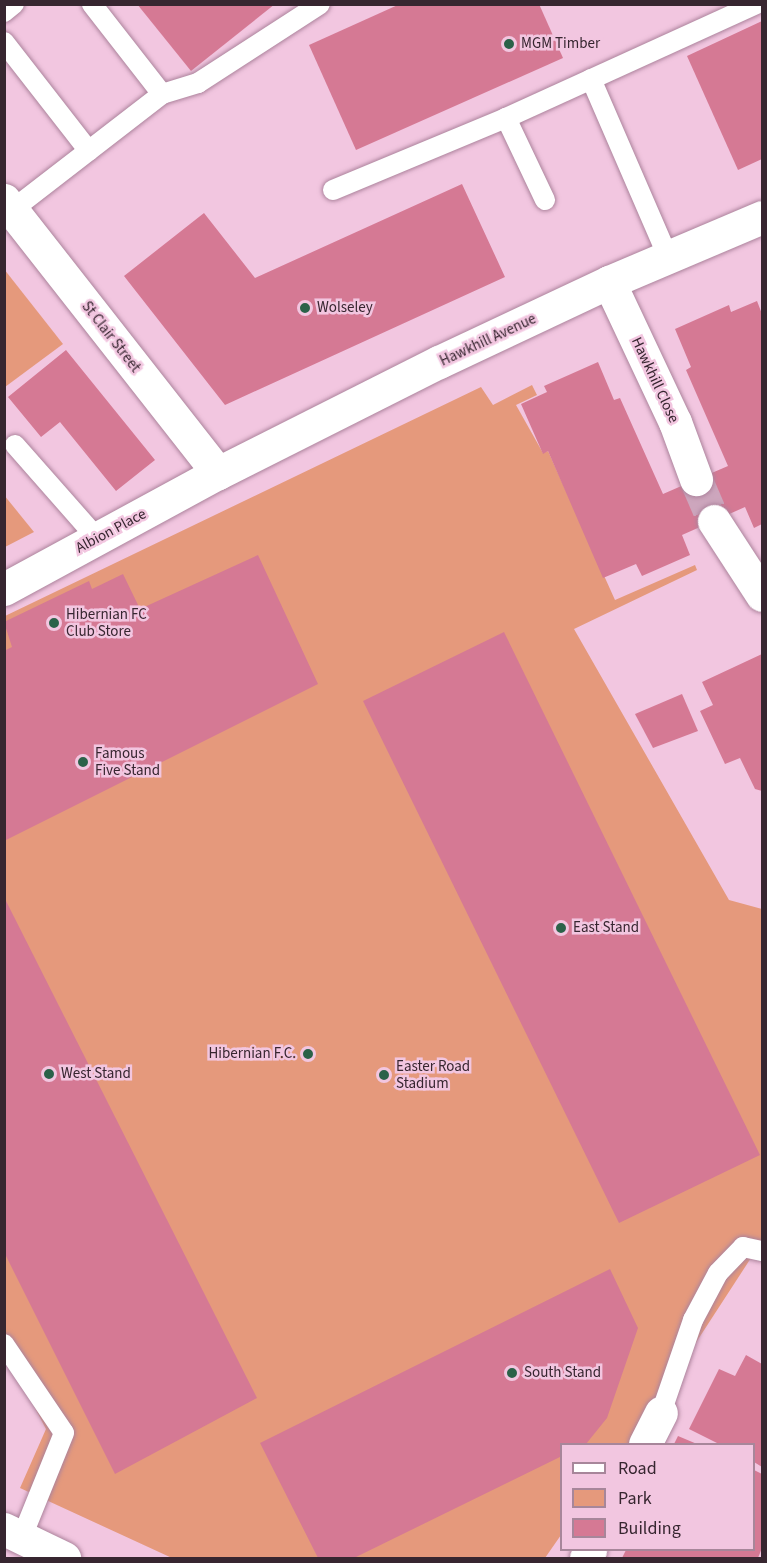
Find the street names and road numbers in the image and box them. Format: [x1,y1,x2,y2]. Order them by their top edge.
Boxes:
street label: St Clair Street [78,298,144,376]
street label: Hawkhill Avenue [437,310,539,370]
street label: Hawkhill Close [627,334,683,426]
street label: Albion Place [73,505,149,557]

